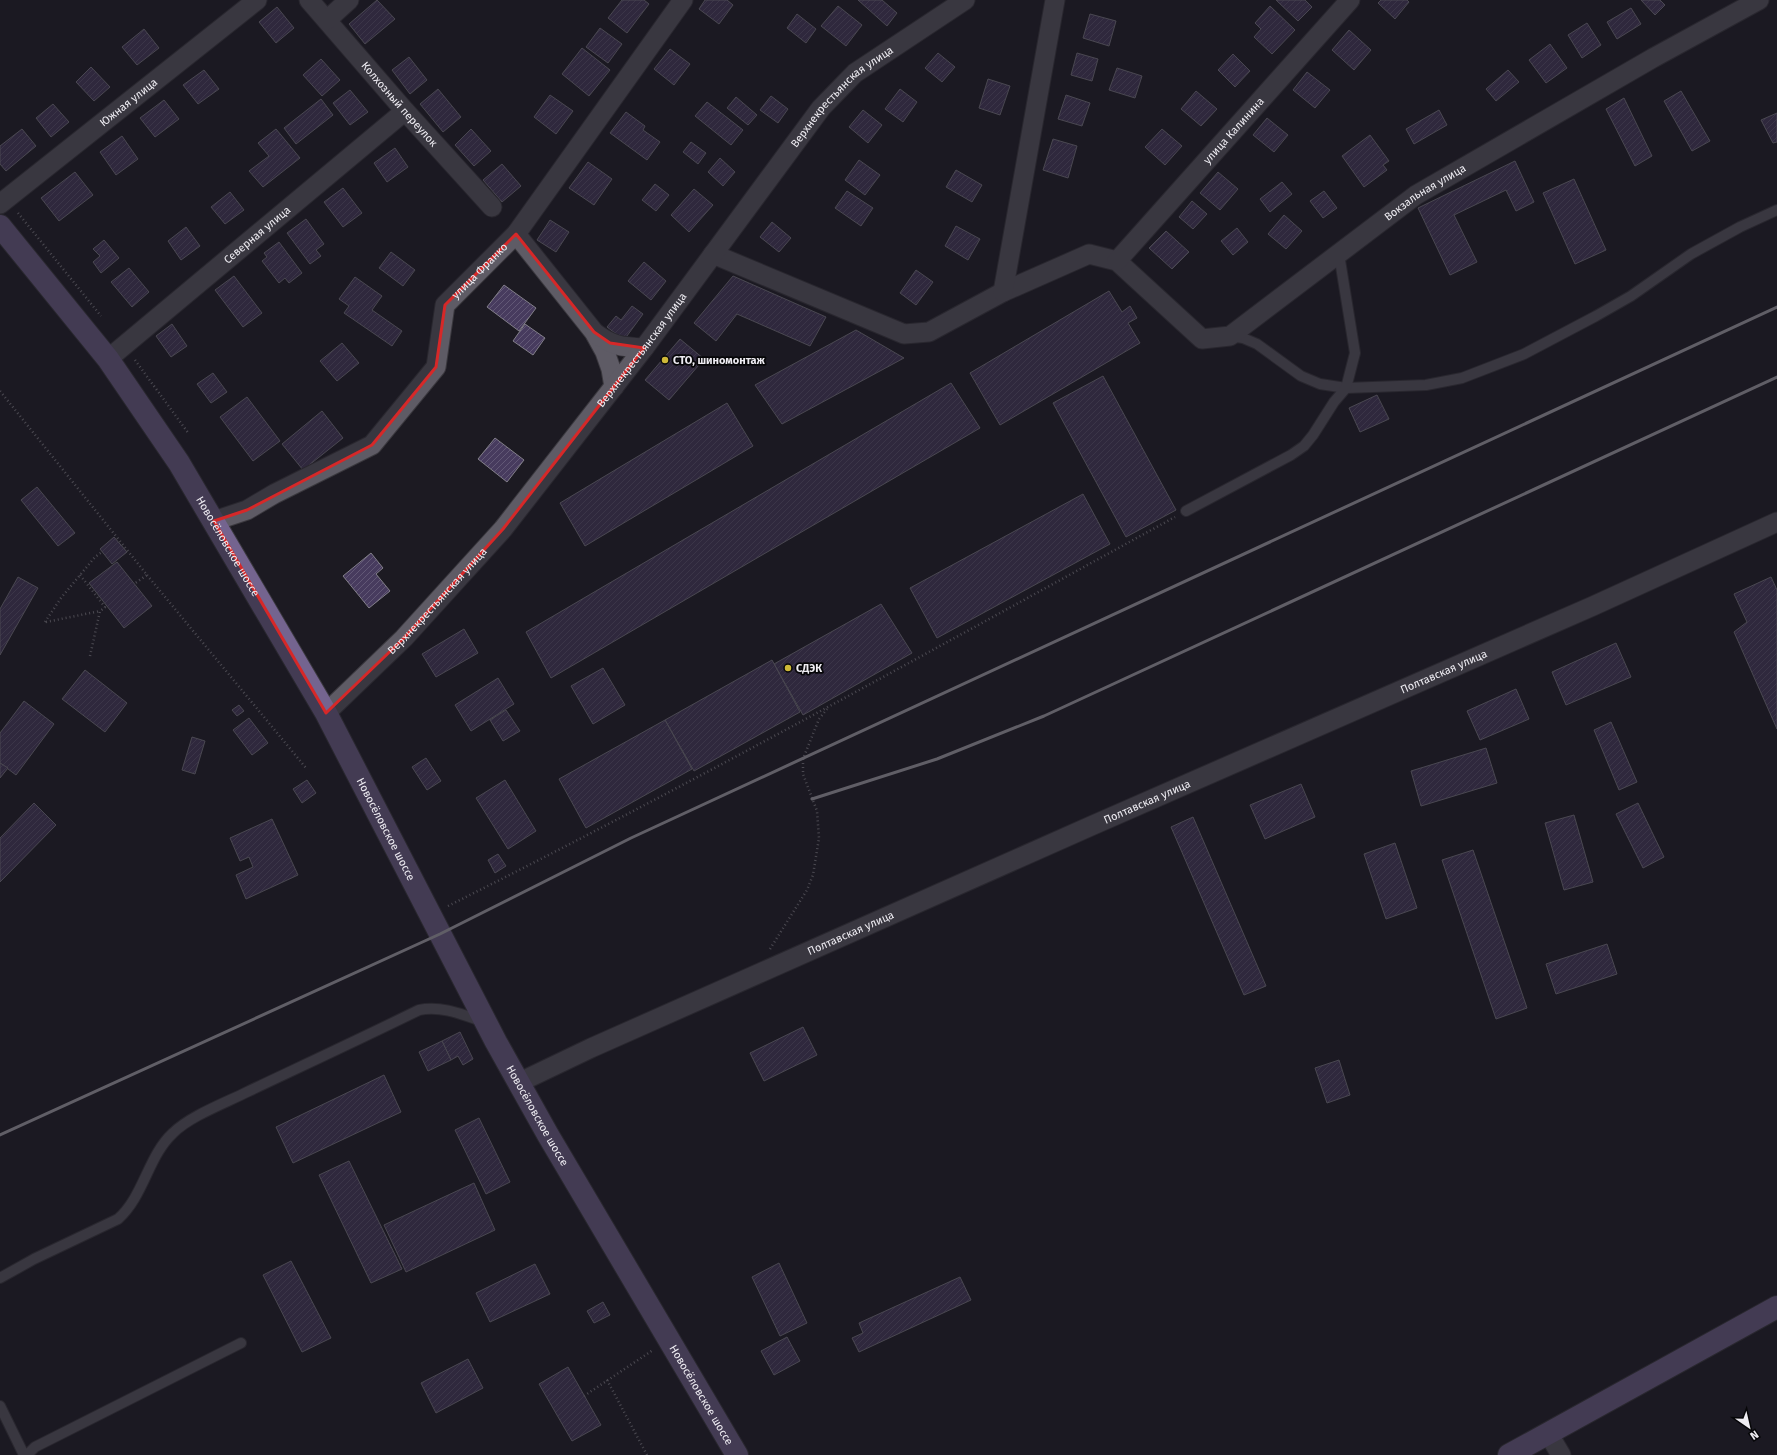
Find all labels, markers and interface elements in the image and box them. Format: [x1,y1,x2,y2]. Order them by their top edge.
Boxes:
street label: Верхнекрестьянская улица [788,43,895,150]
street label: Колхозный переулок [359,59,441,149]
street label: Южная улица [97,75,160,129]
street label: улица Калинина [1201,95,1267,166]
street label: Вокзальная улица [1382,161,1468,223]
street label: Северная улица [221,203,293,266]
street label: улица Франко [449,240,510,301]
street label: Верхнекрестьянская улица [594,290,689,410]
place label: СТО, шиномонтаж [673,354,765,367]
marker: СТО, шиномонтаж [660,355,670,365]
street label: Новосёловское шоссе [194,494,263,599]
street label: Верхнекрестьянская улица [385,545,489,657]
street label: Полтавская улица [1398,647,1489,696]
place label: СДЭК [796,662,822,675]
marker: СДЭК [783,663,793,673]
street label: Новосёловское шоссе [354,776,418,883]
street label: Полтавская улица [1102,777,1192,826]
street label: Полтавская улица [805,908,896,958]
street label: Новосёловское шоссе [504,1063,571,1168]
street label: Новосёловское шоссе [667,1343,736,1447]
north arrow [1729,1407,1769,1447]
text: N [1748,1427,1761,1442]

